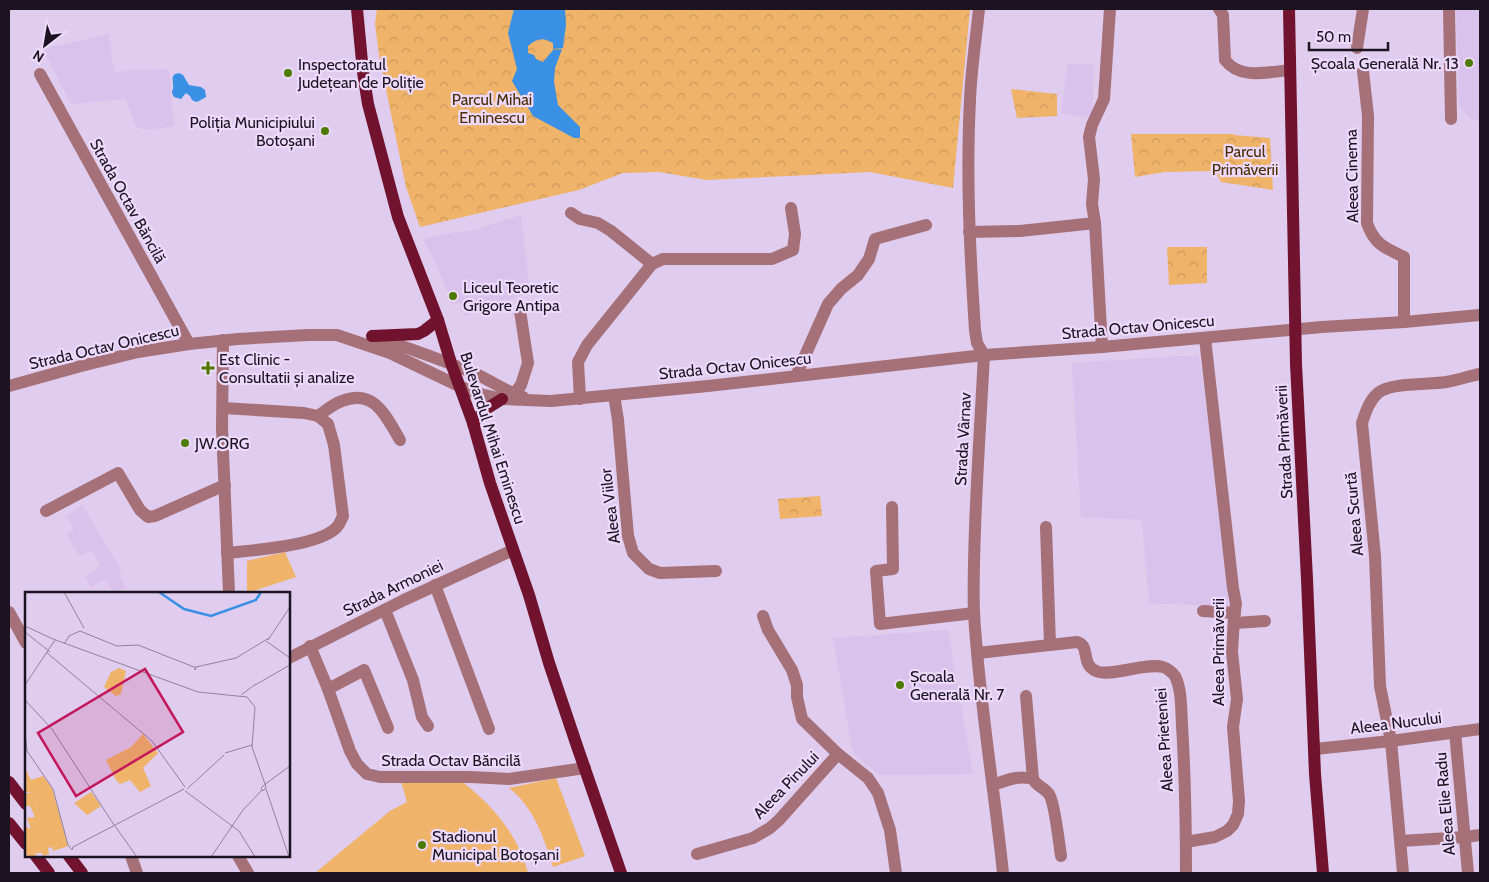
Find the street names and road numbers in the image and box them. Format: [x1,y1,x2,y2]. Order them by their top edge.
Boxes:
street label: Aleea Cinema [1342,129,1362,223]
street label: Strada Octav Băncilă [86,135,170,267]
street label: Strada Octav Onicescu [1061,311,1215,343]
street label: Strada Octav Onicescu [27,321,181,373]
street label: Strada Octav Onicescu [658,349,812,383]
street label: Bulevardul Mihai Eminescu [456,350,530,526]
street label: Strada Primăverii [1272,385,1296,499]
street label: Strada Vârnav [951,392,975,486]
street label: Aleea Viilor [596,466,624,545]
street label: Aleea Scurtă [1341,471,1367,557]
street label: Strada Armoniei [340,556,446,620]
street label: Aleea Primăverii [1209,598,1228,706]
street label: Aleea Prieteniei [1151,687,1177,793]
street label: Aleea Nucului [1349,708,1443,738]
street label: Aleea Pinului [749,747,823,823]
street label: Strada Octav Băncilă [381,751,521,770]
street label: Aleea Elie Radu [1431,752,1459,856]

